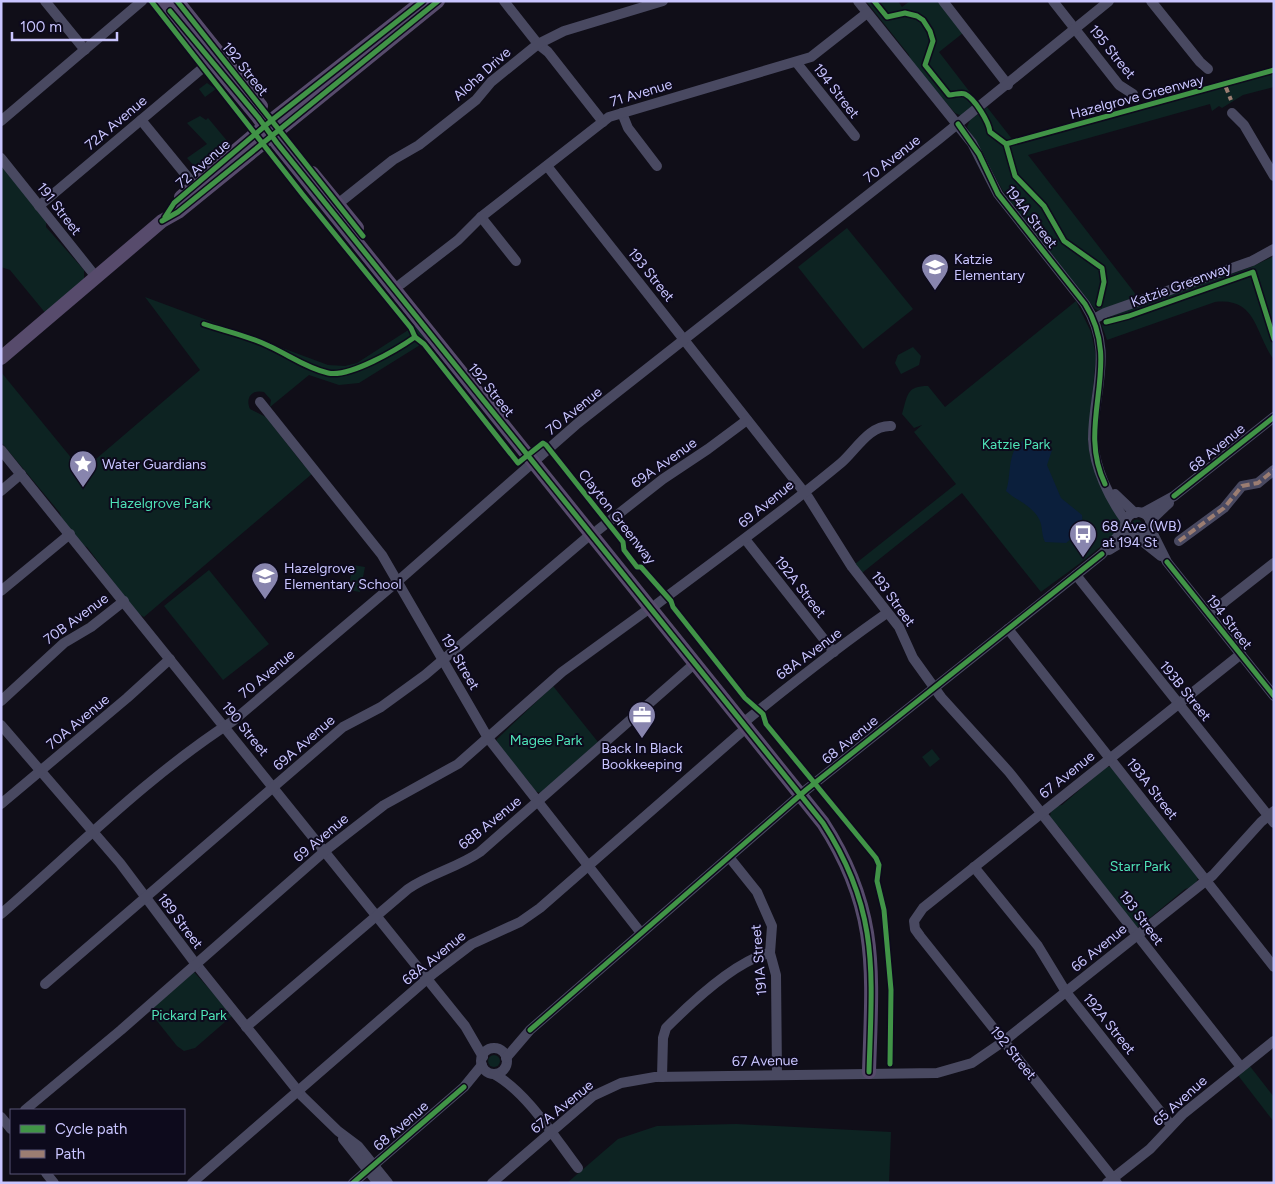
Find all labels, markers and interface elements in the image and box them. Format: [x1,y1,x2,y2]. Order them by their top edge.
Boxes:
scale bar [12,10,118,42]
text: 100 m [20,18,62,36]
street label: 195 Street [1085,22,1139,82]
street label: 192 Street [218,39,272,99]
street label: Aloha Drive [450,44,515,104]
street label: 194 Street [809,60,863,122]
street label: Hazelgrove Greenway [1068,71,1206,123]
street label: 71 Avenue [608,75,674,111]
street label: 72A Avenue [82,92,151,154]
street label: 70 Avenue [860,131,924,186]
street label: 72 Avenue [172,136,234,192]
street label: 191 Street [33,179,85,239]
street label: 194A Street [1001,182,1061,252]
street label: 193 Street [624,245,678,305]
place label: Katzie Elementary [954,251,1026,284]
school or university icon: Katzie Elementary [920,252,950,291]
street label: Katzie Greenway [1128,259,1234,311]
street label: 192 Street [464,360,518,420]
street label: 70 Avenue [543,383,606,439]
street label: 68 Avenue [1185,420,1249,476]
street label: 69A Avenue [628,434,700,492]
park label: Katzie Park [982,436,1051,453]
place icon: Water Guardians [68,449,98,488]
place label: Water Guardians [102,456,206,473]
street label: Clayton Greenway [575,466,660,568]
street label: 69 Avenue [735,476,798,532]
park label: Hazelgrove Park [110,495,211,512]
place label: 68 Ave (WB) at 194 St [1102,518,1181,551]
bus stop icon: 68 Ave (WB) at 194 St [1068,519,1098,558]
street label: 192A Street [771,553,829,621]
place label: Hazelgrove Elementary School [284,560,402,593]
school or university icon: Hazelgrove Elementary School [250,561,280,600]
street label: 193 Street [867,568,919,630]
street label: 70B Avenue [40,590,112,648]
street label: 194 Street [1202,591,1256,653]
street label: 68A Avenue [773,624,845,683]
street label: 191 Street [437,631,483,693]
street label: 70 Avenue [236,646,299,702]
street label: 193B Street [1156,657,1214,725]
street label: 70A Avenue [43,691,113,753]
street label: 190 Street [218,698,272,760]
office icon: Back In Black Bookkeeping [627,700,657,739]
street label: 69A Avenue [270,711,339,774]
street label: 68 Avenue [818,712,882,768]
park label: Magee Park [510,732,582,749]
place label: Back In Black Bookkeeping [601,740,683,773]
street label: 67 Avenue [1036,747,1098,802]
street label: 193A Street [1123,755,1181,823]
street label: 68B Avenue [455,792,525,853]
street label: 69 Avenue [290,810,352,866]
park label: Starr Park [1110,858,1170,875]
street label: 193 Street [1115,887,1167,949]
street label: 189 Street [154,890,206,952]
street label: 66 Avenue [1068,920,1131,976]
street label: 191A Street [747,924,771,996]
street label: 68A Avenue [399,927,469,989]
street label: 192A Street [1079,990,1139,1058]
park label: Pickard Park [151,1007,227,1024]
street label: 192 Street [986,1023,1040,1083]
street label: 67 Avenue [732,1052,799,1070]
street label: 65 Avenue [1149,1072,1211,1130]
street label: 67A Avenue [527,1076,597,1137]
street label: 68 Avenue [370,1097,432,1155]
legend [10,1109,185,1174]
text: Cycle path [55,1120,127,1138]
text: Path [55,1145,85,1163]

